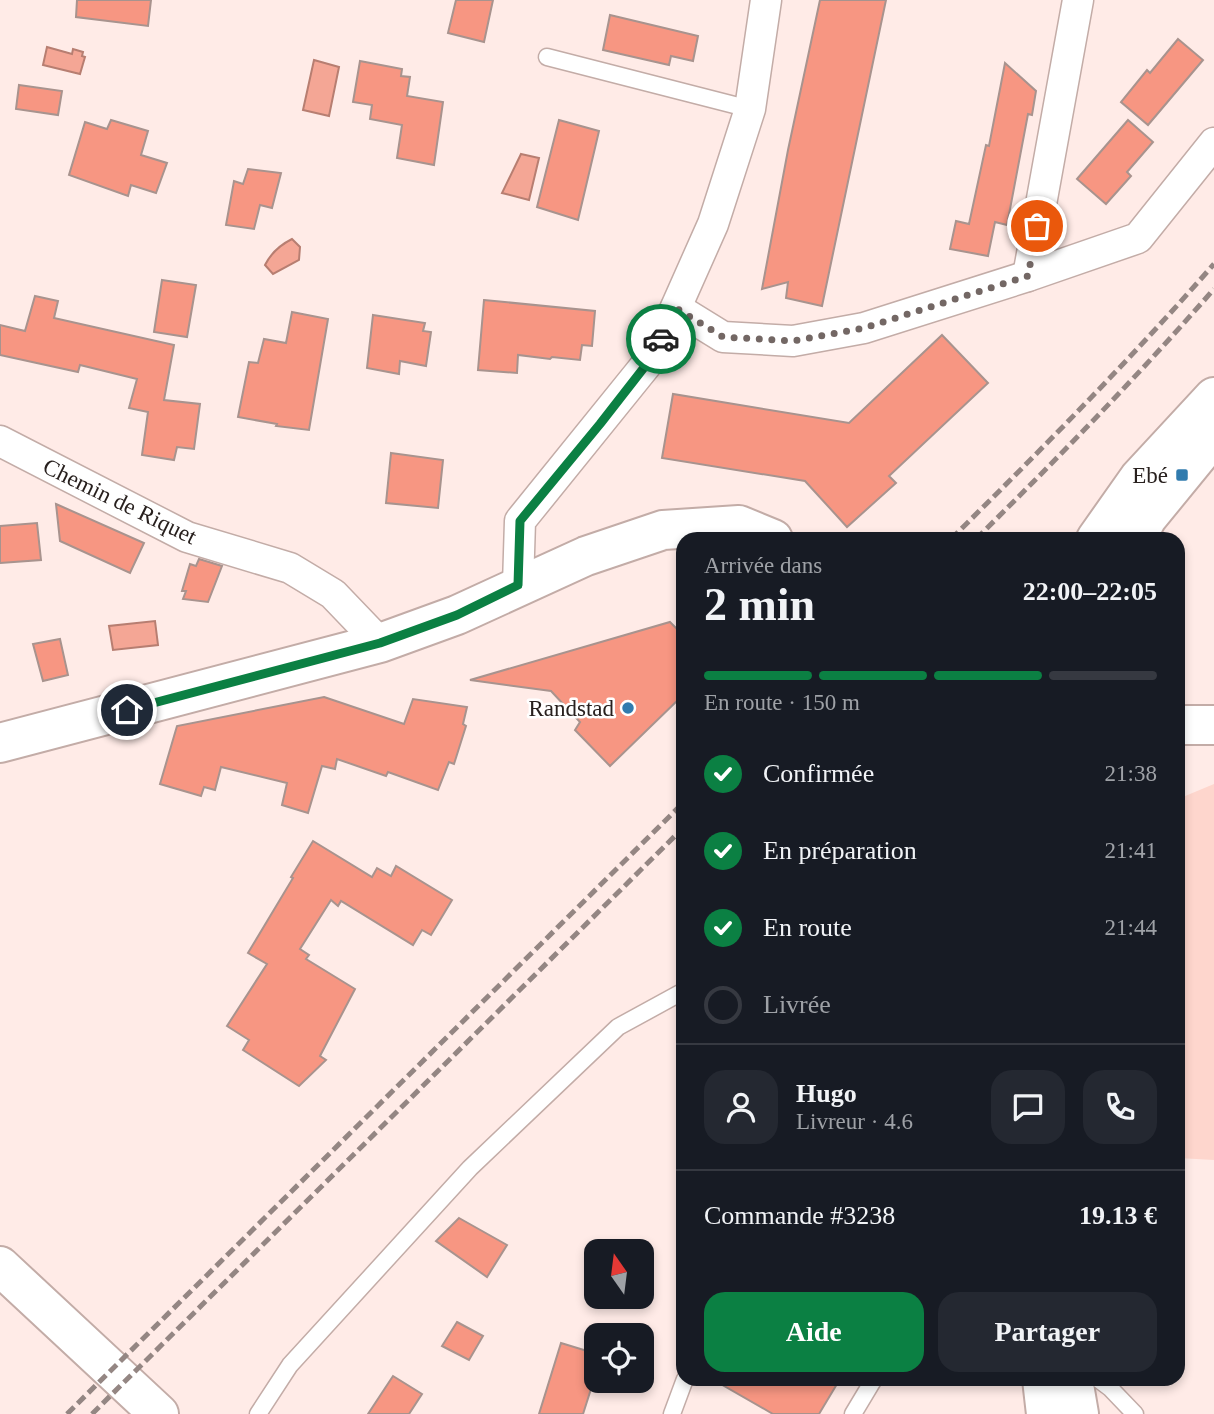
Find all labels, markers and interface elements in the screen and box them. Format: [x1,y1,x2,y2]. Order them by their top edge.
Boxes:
pin [1007,196,1067,256]
icon: bag [1018,207,1056,245]
courier [626,304,696,374]
icon: car [642,320,680,358]
street label: Chemin de Riquet [39,454,201,550]
place label: Ebé [1132,463,1168,488]
marker: Ebé [1174,467,1190,483]
text: Arrivée dans [704,553,822,578]
text: 22:00–22:05 [1023,577,1157,606]
text: 2 min [704,579,815,630]
pin [97,680,157,740]
text: En route · 150 m [704,690,860,715]
icon: home [108,691,146,729]
place label: Randstad [528,696,614,721]
marker: Randstad [620,700,636,716]
icon: check [704,755,742,793]
text: Confirmée [763,759,874,788]
text: 21:38 [1105,761,1157,786]
icon: check [704,832,742,870]
text: En préparation [763,836,917,865]
text: 21:41 [1105,838,1157,863]
icon: check [704,909,742,947]
text: En route [763,913,852,942]
text: 21:44 [1105,915,1157,940]
text: Livrée [763,990,831,1019]
button: person [704,1070,778,1144]
button: chat [991,1070,1065,1144]
button: phone [1083,1070,1157,1144]
text: Hugo [796,1079,857,1108]
text: Livreur · 4.6 [796,1109,913,1134]
text: Commande #3238 [704,1201,895,1230]
text: 19.13 € [1079,1201,1157,1230]
north arrow [584,1239,654,1309]
map controls [584,1239,654,1393]
button: Aide [704,1292,924,1372]
button: Partager [938,1292,1157,1372]
button: locate [584,1323,654,1393]

